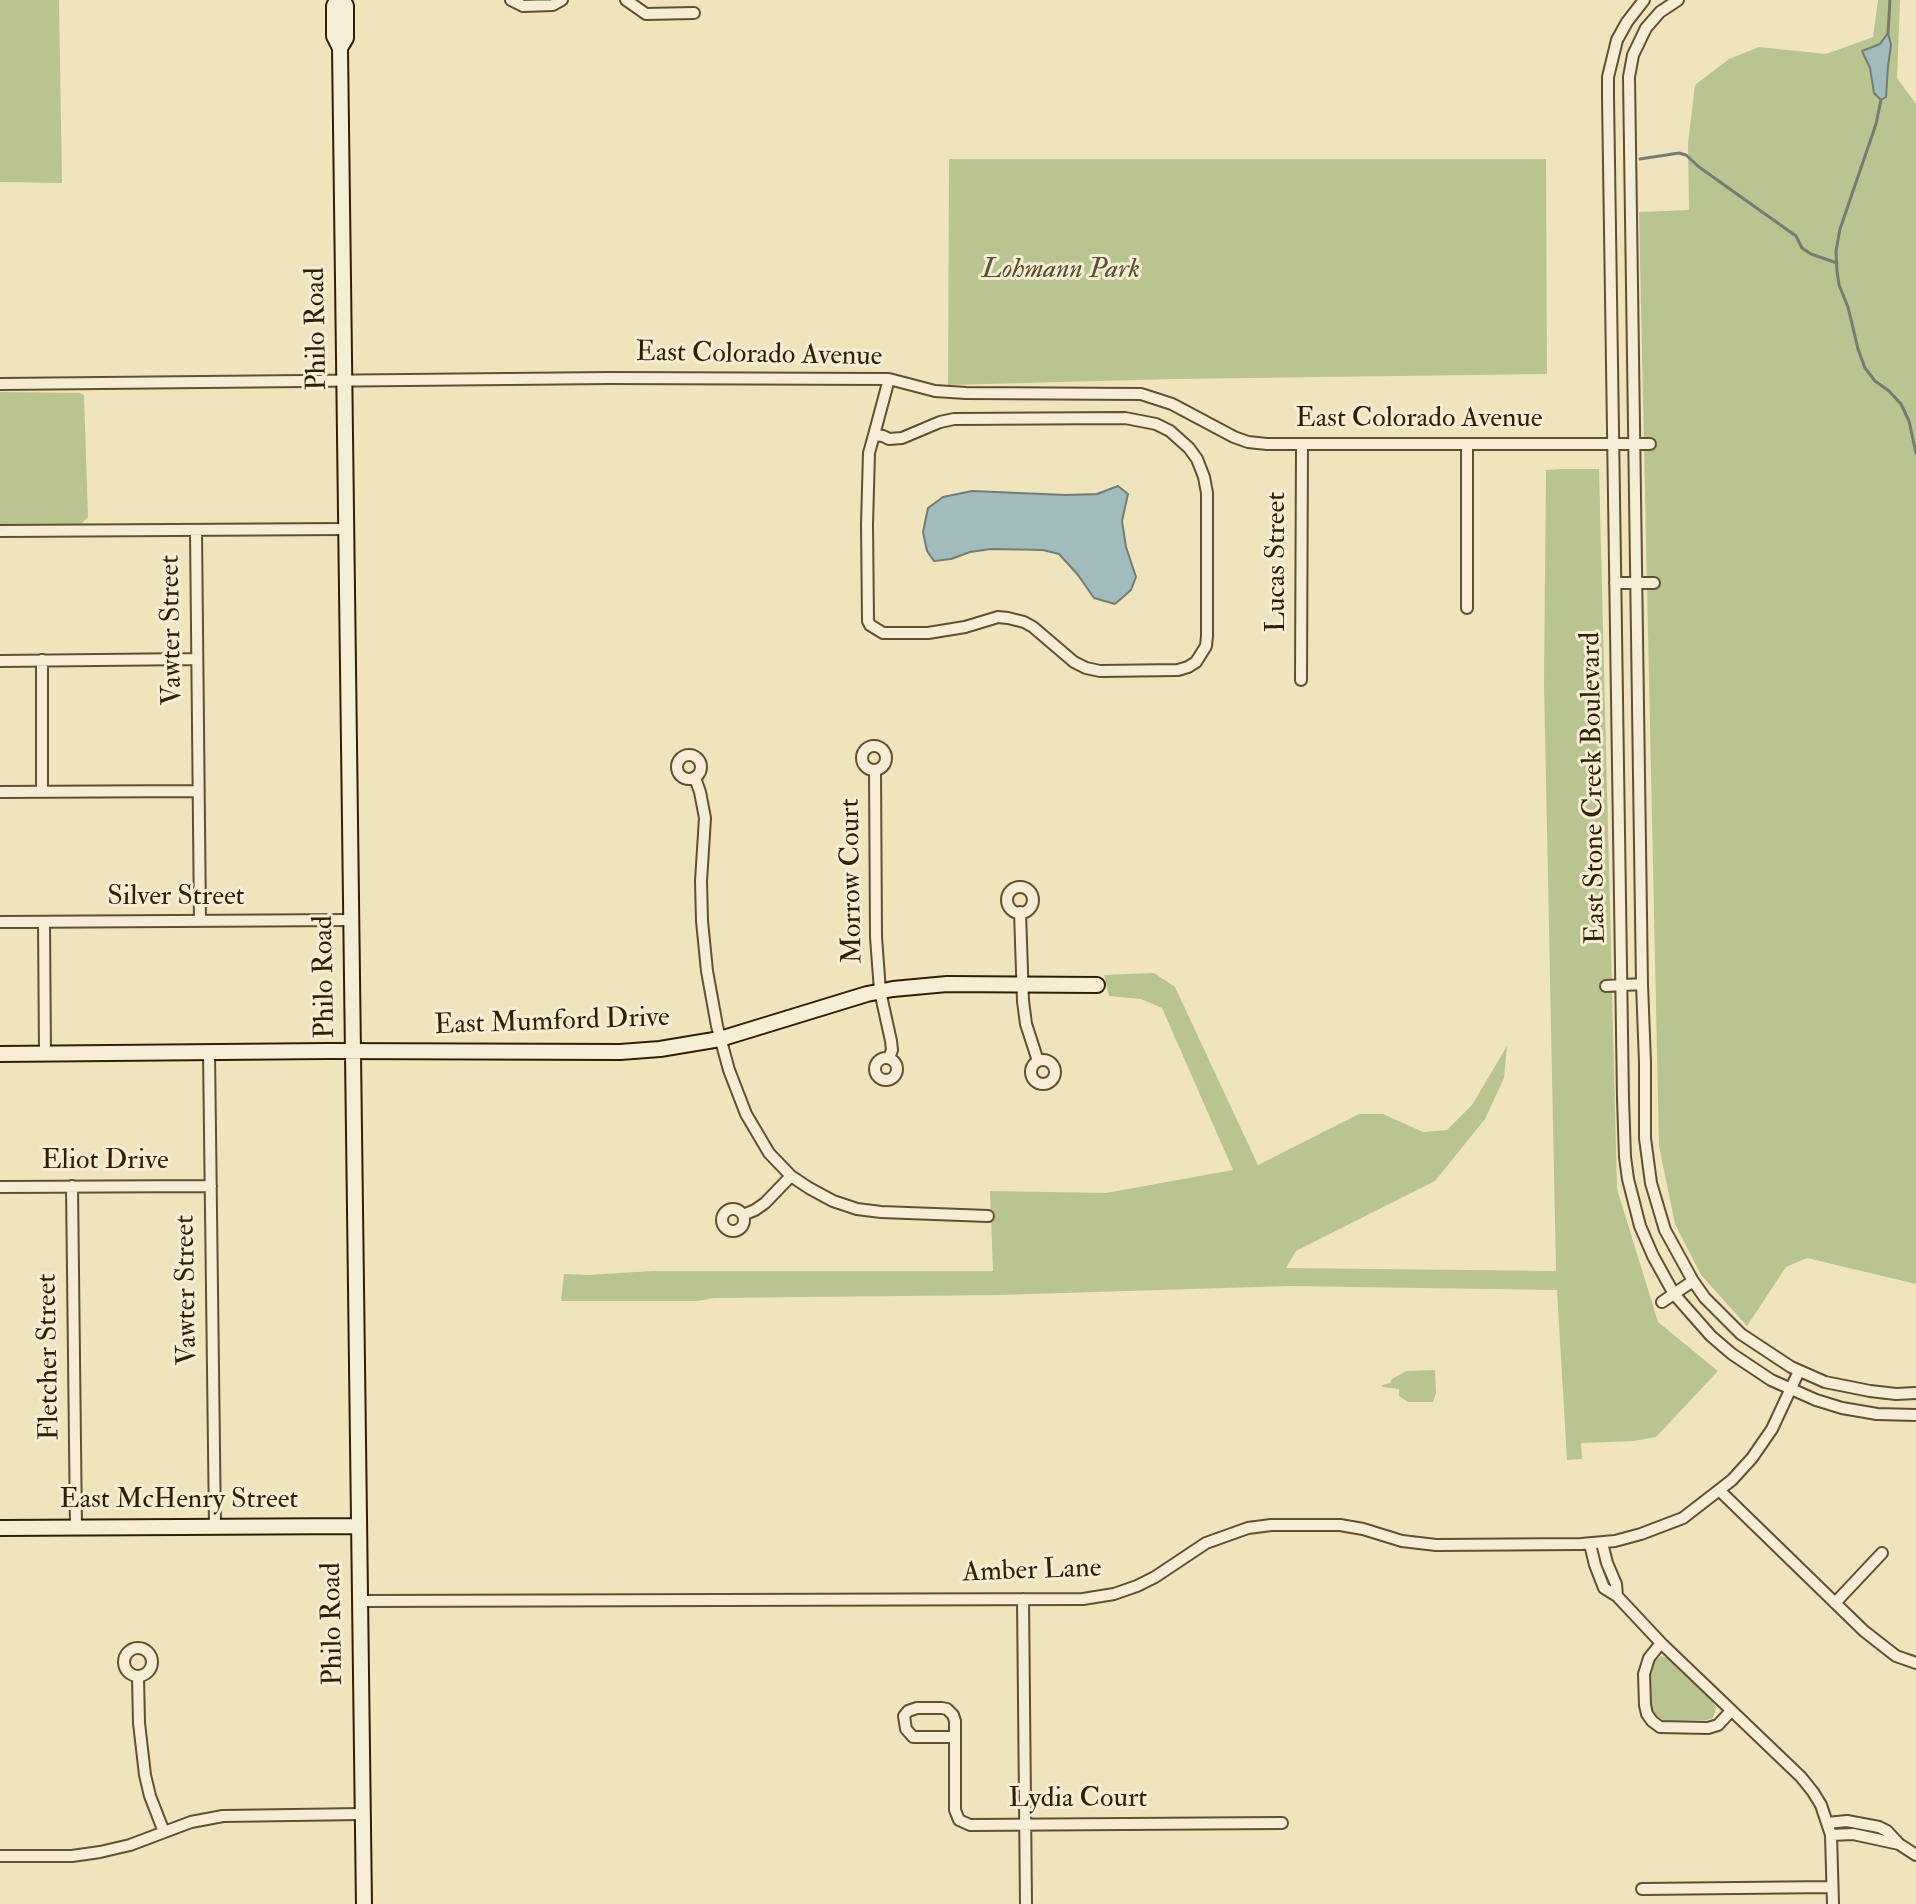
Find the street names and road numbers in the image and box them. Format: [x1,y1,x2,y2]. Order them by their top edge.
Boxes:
street label: Philo Road [300,267,336,391]
street label: East Colorado Avenue [635,337,883,375]
street label: East Colorado Avenue [1296,403,1542,437]
street label: Lucas Street [1261,492,1295,632]
street label: Vawter Street [155,554,191,706]
street label: East Stone Creek Boulevard [1575,632,1615,944]
street label: Morrow Court [835,798,871,964]
street label: Silver Street [107,881,245,915]
street label: Philo Road [308,915,344,1039]
street label: East Mumford Drive [434,1002,670,1044]
street label: Eliot Drive [41,1145,169,1179]
street label: Vawter Street [170,1214,206,1366]
street label: Fletcher Street [32,1273,68,1441]
street label: East McHenry Street [60,1484,298,1518]
street label: Amber Lane [962,1553,1102,1591]
street label: Philo Road [316,1562,352,1686]
street label: Lydia Court [1009,1783,1147,1817]

